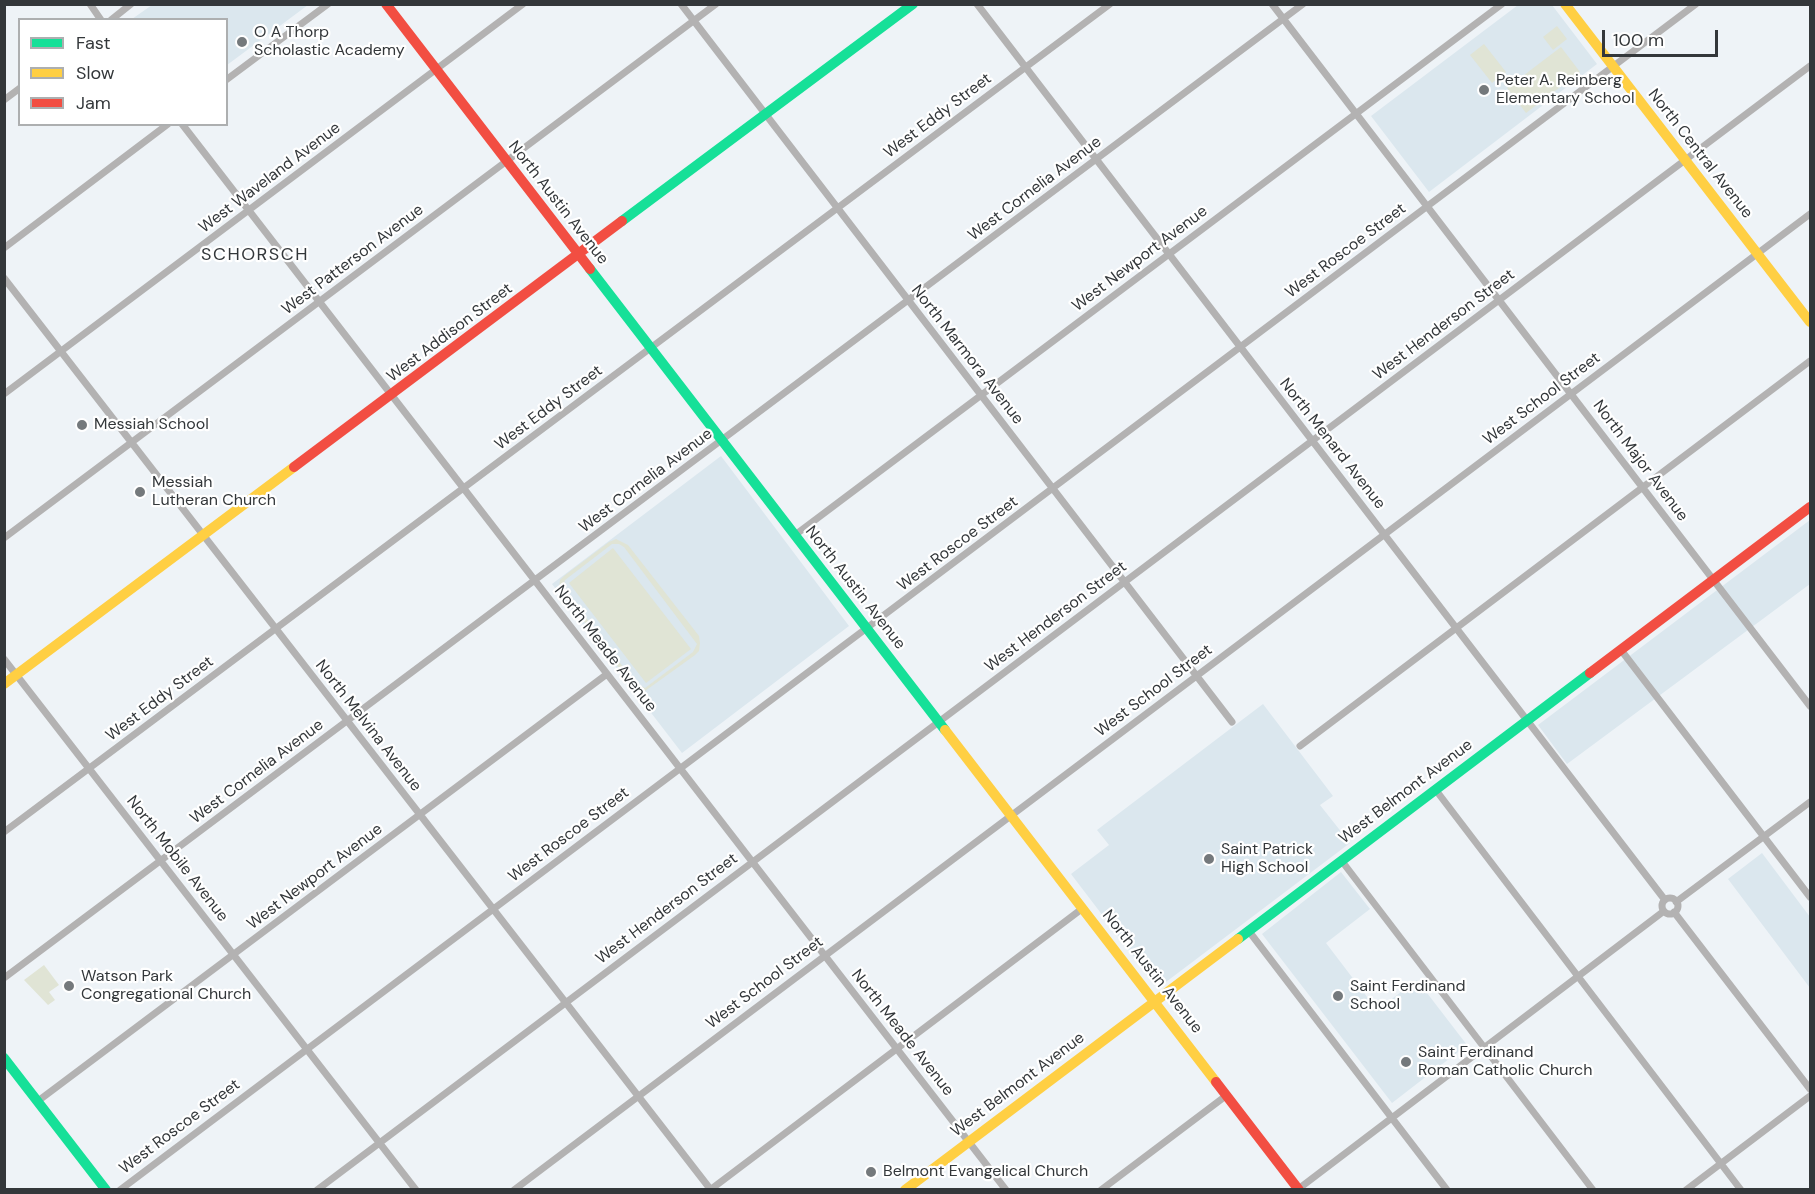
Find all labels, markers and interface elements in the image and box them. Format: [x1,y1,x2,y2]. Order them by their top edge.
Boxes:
legend [18,18,228,126]
scale bar [1605,18,1720,56]
place label: O A Thorp Scholastic Academy [254,23,405,61]
text: 100 m [1613,28,1664,52]
text: Fast [76,31,111,55]
marker: O A Thorp Scholastic Academy [235,35,249,49]
text: Slow [76,61,115,85]
street label: West Eddy Street [880,69,996,163]
place label: Peter A. Reinberg Elementary School [1496,71,1634,109]
marker: Peter A. Reinberg Elementary School [1477,83,1491,97]
street label: North Central Avenue [1643,85,1757,223]
text: Jam [76,91,111,115]
street label: West Waveland Avenue [195,118,345,238]
street label: West Cornelia Avenue [965,133,1105,245]
street label: North Austin Avenue [504,137,612,269]
street label: West Roscoe Street [1282,199,1410,303]
street label: West Patterson Avenue [279,201,427,319]
street label: West Newport Avenue [1069,202,1211,316]
district label: SCHORSCH [201,244,309,266]
street label: West Henderson Street [1369,265,1519,385]
street label: West Addison Street [383,279,517,387]
street label: North Marmora Avenue [907,282,1027,428]
street label: West School Street [1480,349,1604,449]
street label: West Eddy Street [491,361,607,455]
street label: North Menard Avenue [1275,375,1389,513]
street label: North Major Avenue [1588,397,1692,525]
place label: Messiah School [94,415,209,435]
marker: Messiah School [75,418,89,432]
street label: West Cornelia Avenue [576,425,716,537]
place label: Messiah Lutheran Church [152,473,276,511]
marker: Messiah Lutheran Church [133,485,147,499]
street label: West Roscoe Street [894,492,1022,596]
street label: North Austin Avenue [801,522,909,654]
street label: West Henderson Street [981,557,1131,677]
street label: North Meade Avenue [550,582,660,716]
street label: West School Street [1092,641,1216,741]
street label: West Eddy Street [102,652,218,746]
street label: North Melvina Avenue [311,657,425,795]
street label: West Cornelia Avenue [187,716,327,828]
street label: West Belmont Avenue [1335,736,1477,848]
street label: West Roscoe Street [505,783,633,887]
street label: North Mobile Avenue [122,792,232,926]
street label: West Newport Avenue [244,820,386,934]
place label: Saint Patrick High School [1221,840,1313,878]
street label: West Henderson Street [592,849,742,969]
marker: Saint Patrick High School [1202,852,1216,866]
street label: North Austin Avenue [1098,906,1206,1038]
street label: West School Street [703,933,827,1033]
street label: North Meade Avenue [847,966,957,1100]
place label: Watson Park Congregational Church [81,967,251,1005]
place label: Saint Ferdinand School [1350,977,1465,1015]
marker: Watson Park Congregational Church [62,979,76,993]
marker: Saint Ferdinand School [1331,989,1345,1003]
street label: West Belmont Avenue [947,1029,1089,1141]
place label: Saint Ferdinand Roman Catholic Church [1418,1043,1592,1081]
marker: Saint Ferdinand Roman Catholic Church [1399,1055,1413,1069]
street label: West Roscoe Street [116,1075,244,1179]
place label: Belmont Evangelical Church [883,1162,1088,1182]
marker: Belmont Evangelical Church [864,1165,878,1179]

